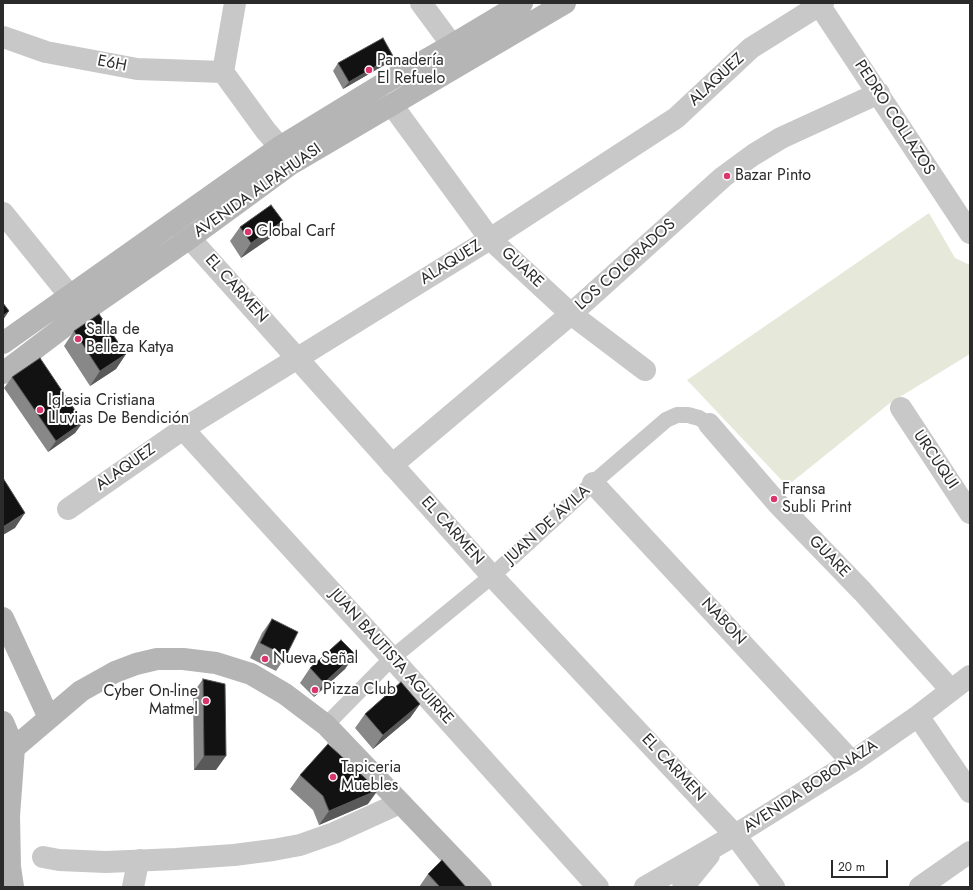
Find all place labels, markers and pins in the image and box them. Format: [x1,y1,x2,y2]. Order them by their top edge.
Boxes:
place label: Panadería El Refuelo [377,51,445,89]
marker: Panadería El Refuelo [364,65,374,75]
place label: Bazar Pinto [735,166,811,186]
marker: Bazar Pinto [722,171,732,181]
place label: Global Carf [256,222,335,242]
marker: Global Carf [243,227,253,237]
place label: Salla de Belleza Katya [86,320,174,358]
marker: Salla de Belleza Katya [73,334,83,344]
place label: Iglesia Cristiana Lluvias De Bendición [48,391,189,429]
marker: Iglesia Cristiana Lluvias De Bendición [35,405,45,415]
place label: Fransa Subli Print [782,480,851,518]
marker: Fransa Subli Print [769,494,779,504]
place label: Nueva Señal [273,649,358,669]
marker: Nueva Señal [260,654,270,664]
place label: Pizza Club [323,680,396,700]
place label: Cyber On-line Matmel [103,682,198,720]
marker: Pizza Club [310,685,320,695]
marker: Cyber On-line Matmel [201,696,211,706]
place label: Tapiceria Muebles [341,758,401,796]
marker: Tapiceria Muebles [328,772,338,782]

